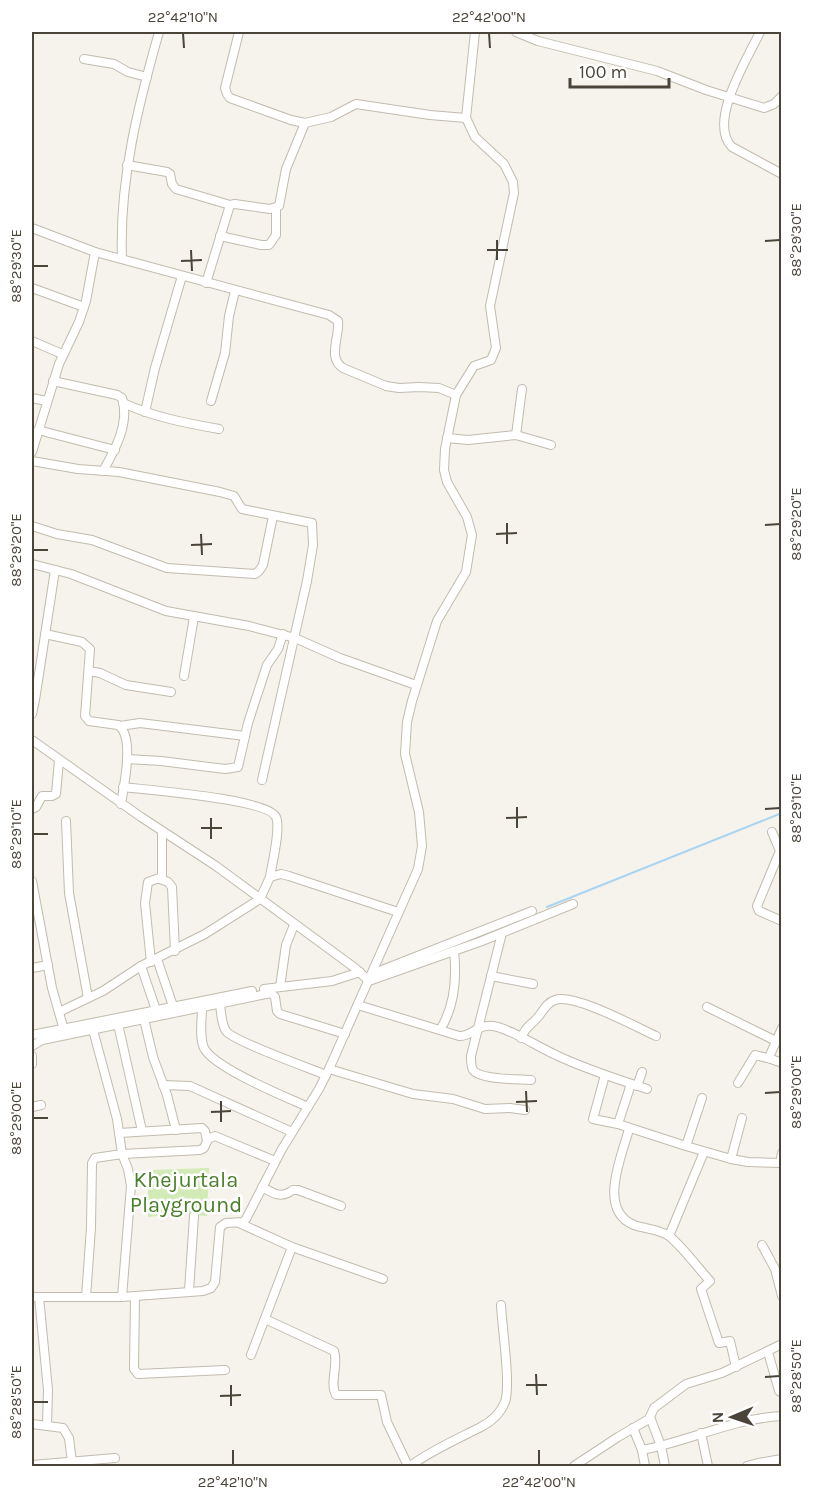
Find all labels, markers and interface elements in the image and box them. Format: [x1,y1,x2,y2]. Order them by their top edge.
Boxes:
text: 22°42'10"N [148,8,218,26]
text: 22°42'00"N [452,8,526,26]
scale bar [570,51,669,89]
text: 100 m [579,61,627,83]
text: 88°29'30"E [787,203,805,277]
text: 88°29'30"E [7,229,25,303]
text: 88°29'20"E [787,487,805,561]
text: 88°29'20"E [7,513,25,587]
text: 88°29'10"E [787,773,805,843]
text: 88°29'10"E [7,799,25,869]
text: 88°29'00"E [787,1055,805,1129]
text: 88°29'00"E [7,1081,25,1155]
park label: Khejurtala Playground [130,1167,242,1218]
text: 88°28'50"E [787,1339,805,1413]
text: 88°28'50"E [7,1365,25,1439]
north arrow [702,1387,762,1447]
text: N [708,1411,727,1424]
text: 22°42'10"N [198,1473,268,1491]
text: 22°42'00"N [502,1473,576,1491]

